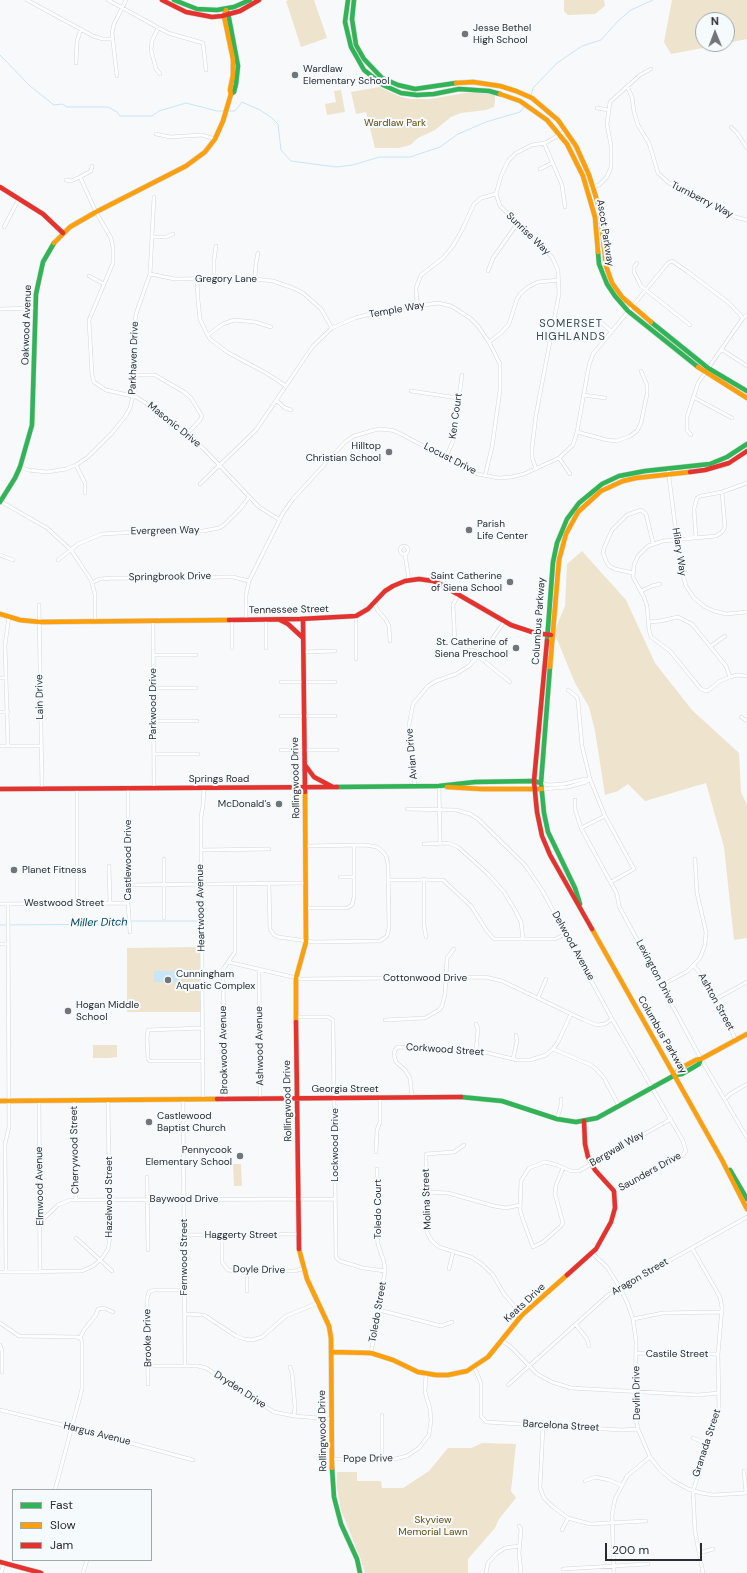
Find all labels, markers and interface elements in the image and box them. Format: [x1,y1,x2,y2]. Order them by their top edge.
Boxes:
north arrow [695,12,735,52]
text: N [711,14,719,28]
place label: Jesse Bethel High School [473,22,531,46]
marker: Jesse Bethel High School [460,29,470,39]
place label: Wardlaw Elementary School [303,63,390,86]
marker: Wardlaw Elementary School [290,70,300,80]
park label: Wardlaw Park [364,117,426,129]
street label: Turnberry Way [669,179,735,221]
street label: Ascot Parkway [594,199,616,267]
street label: Sunrise Way [503,210,553,258]
street label: Gregory Lane [195,273,257,285]
street label: Oakwood Avenue [20,285,34,365]
street label: Temple Way [368,299,426,321]
district label: SOMERSET HIGHLANDS [536,317,606,343]
street label: Parkhaven Drive [127,321,141,395]
street label: Ken Court [447,392,465,440]
street label: Masonic Drive [145,400,203,450]
place label: Hilltop Christian School [306,440,381,464]
street label: Locust Drive [422,441,478,477]
marker: Hilltop Christian School [384,447,394,457]
place label: Parish Life Center [477,518,528,542]
street label: Evergreen Way [130,524,200,538]
marker: Parish Life Center [464,525,474,535]
street label: Hilary Way [669,527,689,577]
street label: Springbrook Drive [129,570,211,584]
place label: Saint Catherine of Siena School [431,570,502,594]
marker: Saint Catherine of Siena School [505,577,515,587]
street label: Columbus Parkway [530,577,548,665]
street label: Tennessee Street [249,603,329,617]
place label: St. Catherine of Siena Preschool [435,636,508,660]
marker: St. Catherine of Siena Preschool [511,643,521,653]
street label: Parkwood Drive [147,668,159,740]
street label: Lain Drive [34,674,46,720]
street label: Avian Drive [404,728,420,780]
street label: Rollingwood Drive [289,737,303,819]
street label: Springs Road [189,773,249,785]
place label: McDonald's [218,798,271,810]
marker: McDonald's [274,799,284,809]
street label: Castlewood Drive [122,820,134,900]
place label: Planet Fitness [22,864,86,876]
street label: Heartwood Avenue [194,864,208,952]
marker: Planet Fitness [9,865,19,875]
street label: Westwood Street [24,897,104,909]
street label: Delwood Avenue [549,909,597,983]
water label: Miller Ditch [70,916,128,930]
street label: Lexington Drive [633,938,677,1006]
place label: Cunningham Aquatic Complex [176,968,255,992]
street label: Ashton Street [695,971,737,1033]
street label: Cottonwood Drive [383,972,467,984]
marker: Cunningham Aquatic Complex [163,975,173,985]
street label: Columbus Parkway [635,994,689,1076]
place label: Hogan Middle School [76,999,139,1022]
marker: Hogan Middle School [63,1006,73,1016]
street label: Brookwood Avenue [217,1006,231,1094]
street label: Ashwood Avenue [253,1006,267,1086]
street label: Corkwood Street [405,1041,485,1059]
street label: Rollingwood Drive [281,1060,295,1142]
street label: Georgia Street [311,1083,379,1095]
street label: Cherrywood Street [68,1106,82,1194]
street label: Lockwood Drive [329,1108,341,1182]
place label: Castlewood Baptist Church [157,1110,226,1134]
marker: Castlewood Baptist Church [144,1117,154,1127]
street label: Bergwall Way [588,1129,646,1169]
place label: Pennycook Elementary School [145,1144,232,1168]
street label: Elmwood Avenue [33,1146,47,1226]
street label: Saunders Drive [617,1150,683,1194]
marker: Pennycook Elementary School [235,1151,245,1161]
street label: Hazelwood Street [103,1156,115,1238]
street label: Molina Street [420,1168,434,1230]
street label: Toledo Court [372,1179,384,1239]
street label: Baywood Drive [150,1193,218,1205]
street label: Fernwood Street [178,1219,190,1295]
street label: Haggerty Street [204,1229,278,1241]
street label: Aragon Street [609,1256,671,1298]
street label: Doyle Drive [233,1264,285,1276]
street label: Toledo Street [367,1281,389,1343]
street label: Keats Drive [502,1281,548,1325]
street label: Brooke Drive [141,1309,155,1367]
street label: Castile Street [646,1348,708,1360]
street label: Devlin Drive [631,1366,643,1420]
street label: Dryden Drive [212,1369,268,1411]
street label: Rollingwood Drive [316,1390,330,1472]
street label: Granada Street [690,1408,724,1478]
street label: Barcelona Street [522,1418,600,1434]
street label: Hargus Avenue [62,1420,132,1448]
street label: Pope Drive [343,1453,393,1465]
legend [12,1489,152,1561]
text: Fast [50,1497,73,1513]
park label: Skyview Memorial Lawn [398,1514,468,1538]
text: Slow [50,1517,76,1533]
scale bar [607,1535,704,1561]
text: Jam [50,1537,73,1553]
text: 200 m [612,1542,649,1558]

